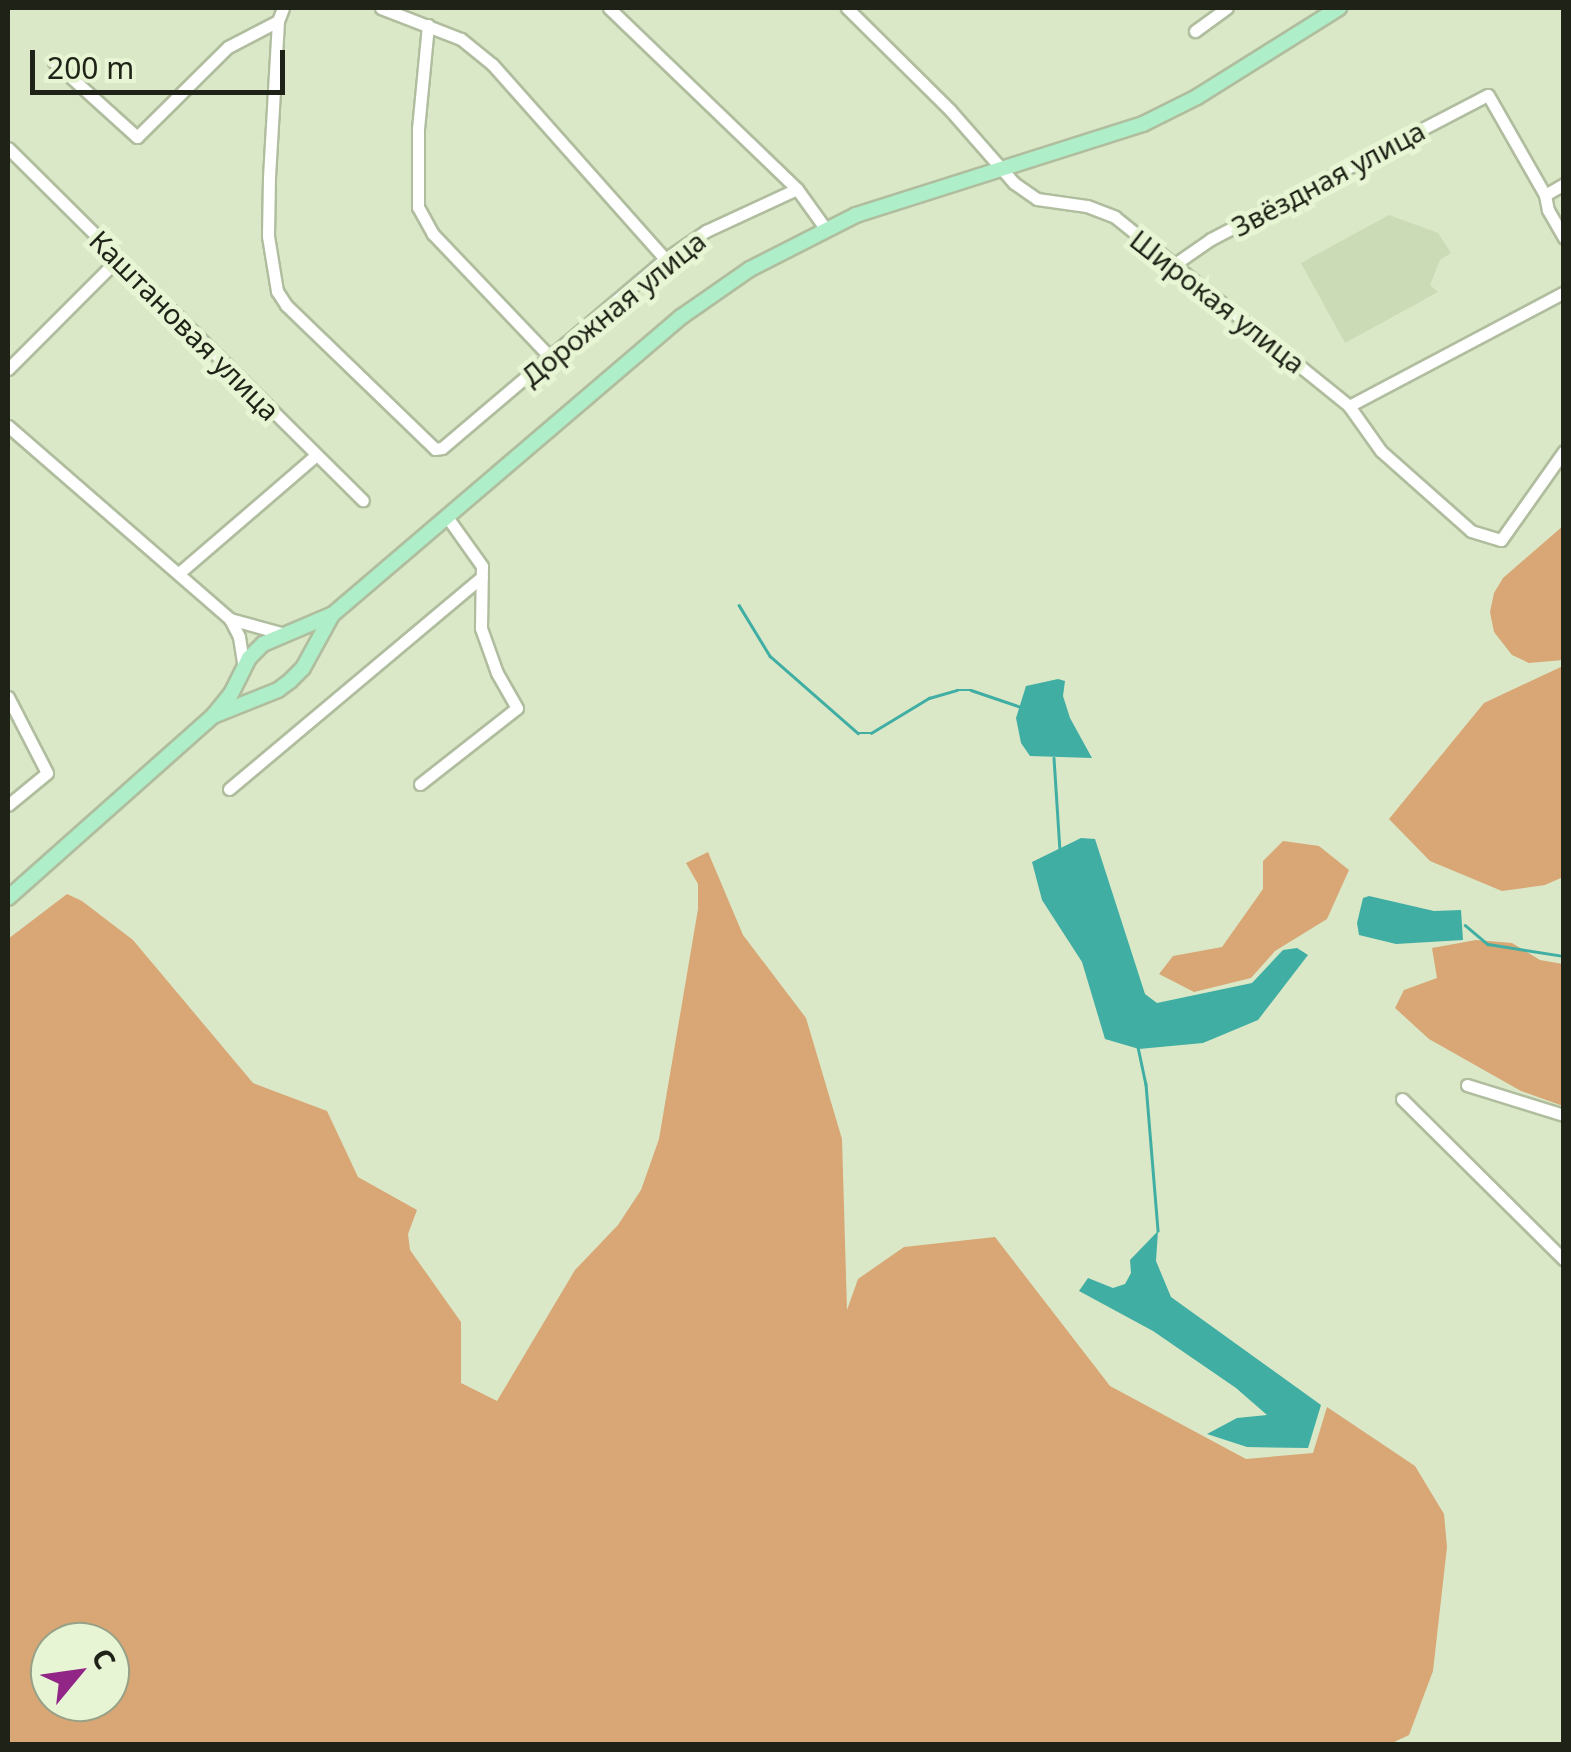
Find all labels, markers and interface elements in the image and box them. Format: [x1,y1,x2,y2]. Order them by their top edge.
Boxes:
scale bar [35,30,290,92]
text: 200 m [47,47,134,88]
street label: Звёздная улица [1226,113,1430,243]
street label: Широкая улица [1124,222,1312,380]
street label: Каштановая улица [83,223,287,427]
street label: Дорожная улица [514,224,712,392]
north arrow [30,1622,130,1722]
text: С [83,1641,125,1676]

